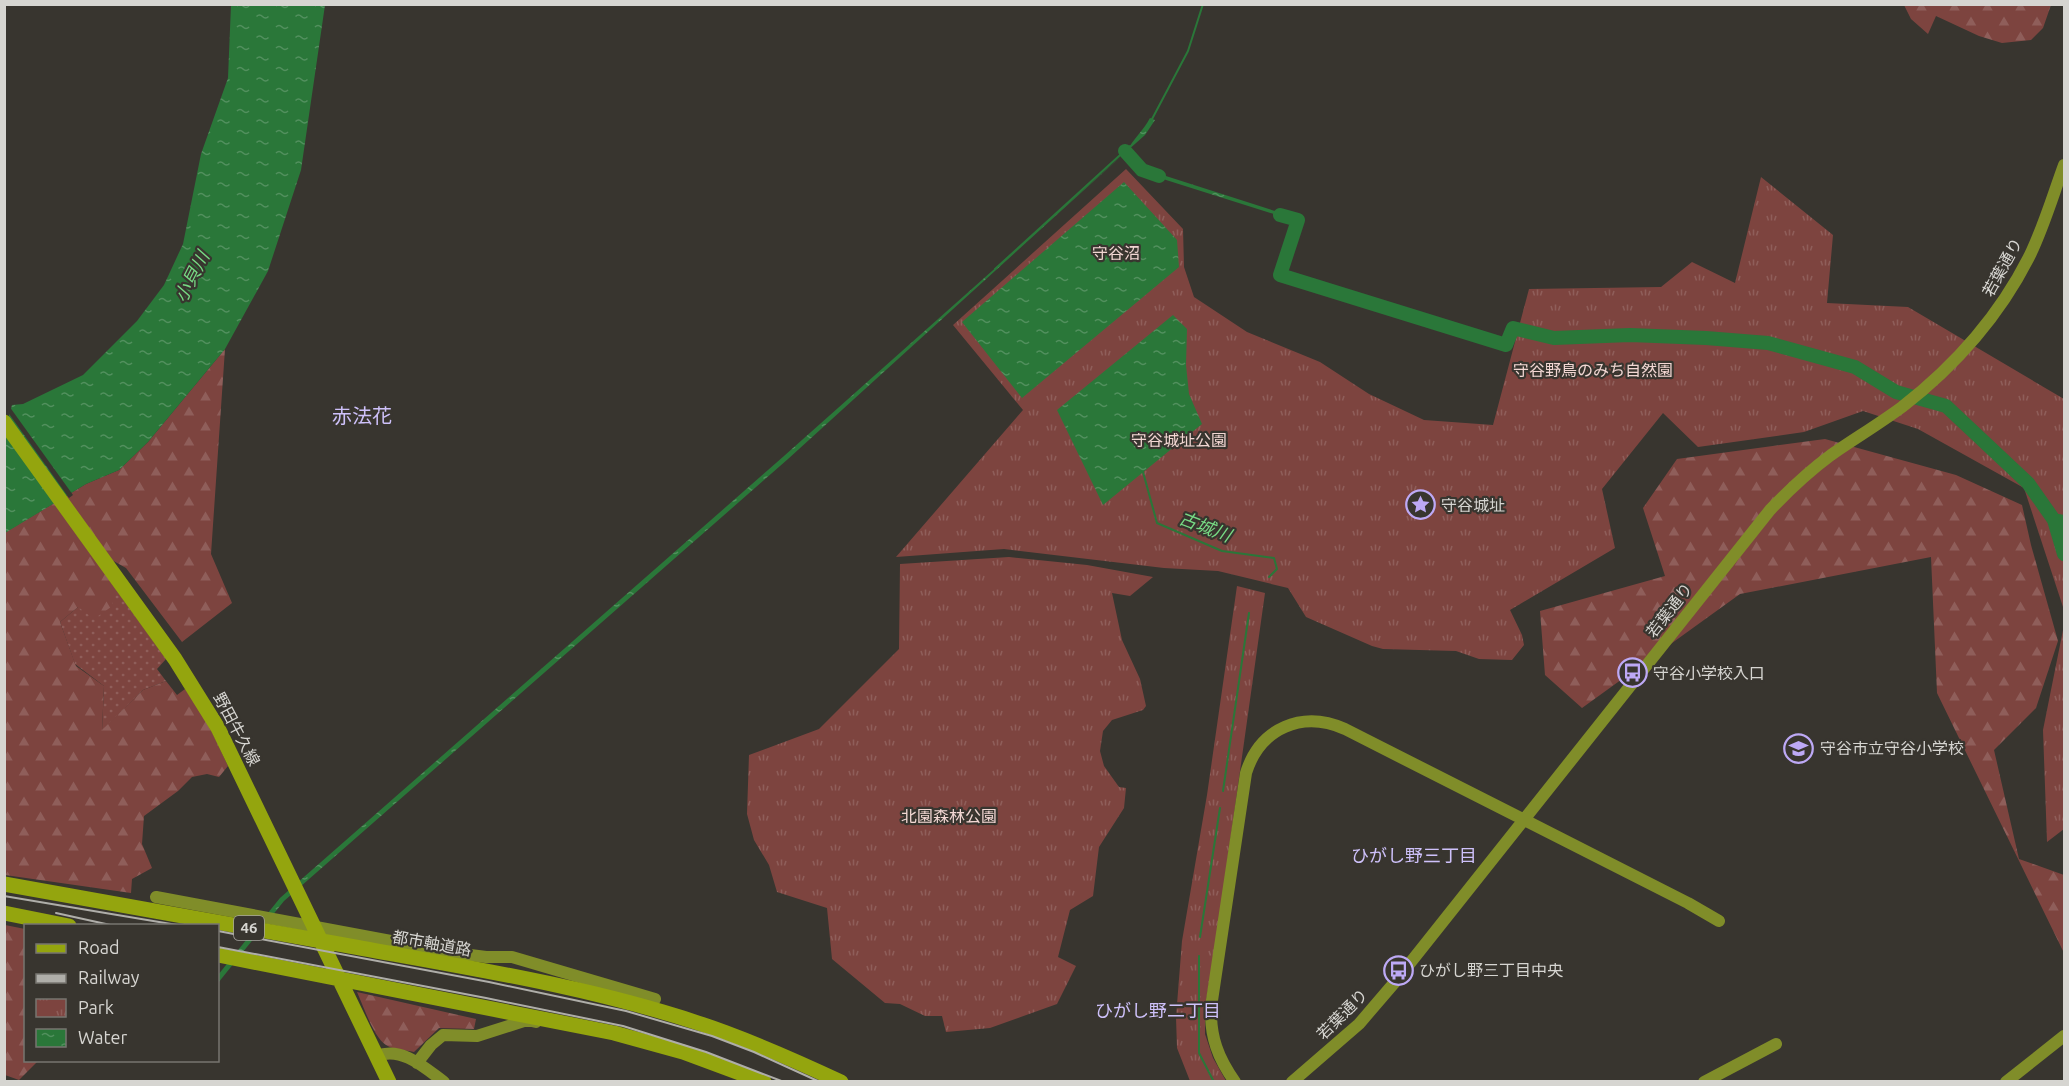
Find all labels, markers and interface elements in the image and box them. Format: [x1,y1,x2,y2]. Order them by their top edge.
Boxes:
street label: 若葉通り [1979,235,2025,299]
park label: 守谷沼 [1092,244,1140,262]
water label: 小貝川 [170,246,213,305]
park label: 守谷野鳥のみち自然園 [1513,361,1673,379]
district label: 赤法花 [332,404,392,427]
park label: 守谷城址公園 [1131,431,1227,449]
place icon: 守谷城址 [1404,489,1436,521]
place label: 守谷城址 [1441,496,1505,514]
water label: 古城川 [1177,507,1236,546]
street label: 若葉通り [1642,579,1696,641]
bus stop icon: 守谷小学校入口 [1616,657,1648,689]
place label: 守谷小学校入口 [1653,664,1765,682]
street label: 野田牛久線 [210,689,264,769]
school or university icon: 守谷市立守谷小学校 [1783,732,1815,764]
place label: 守谷市立守谷小学校 [1820,739,1964,757]
park label: 北園森林公園 [901,807,997,825]
district label: ひがし野三丁目 [1351,845,1477,865]
road number: 46 [234,916,264,940]
legend [24,924,219,1062]
street label: 都市軸道路 [391,927,473,959]
text: Road [78,937,120,957]
bus stop icon: ひがし野三丁目中央 [1382,954,1414,986]
place label: ひがし野三丁目中央 [1419,961,1563,979]
text: Railway [78,967,140,987]
street label: 若葉通り [1313,985,1371,1043]
text: Park [78,997,114,1017]
district label: ひがし野二丁目 [1095,1000,1221,1020]
text: Water [78,1027,128,1047]

